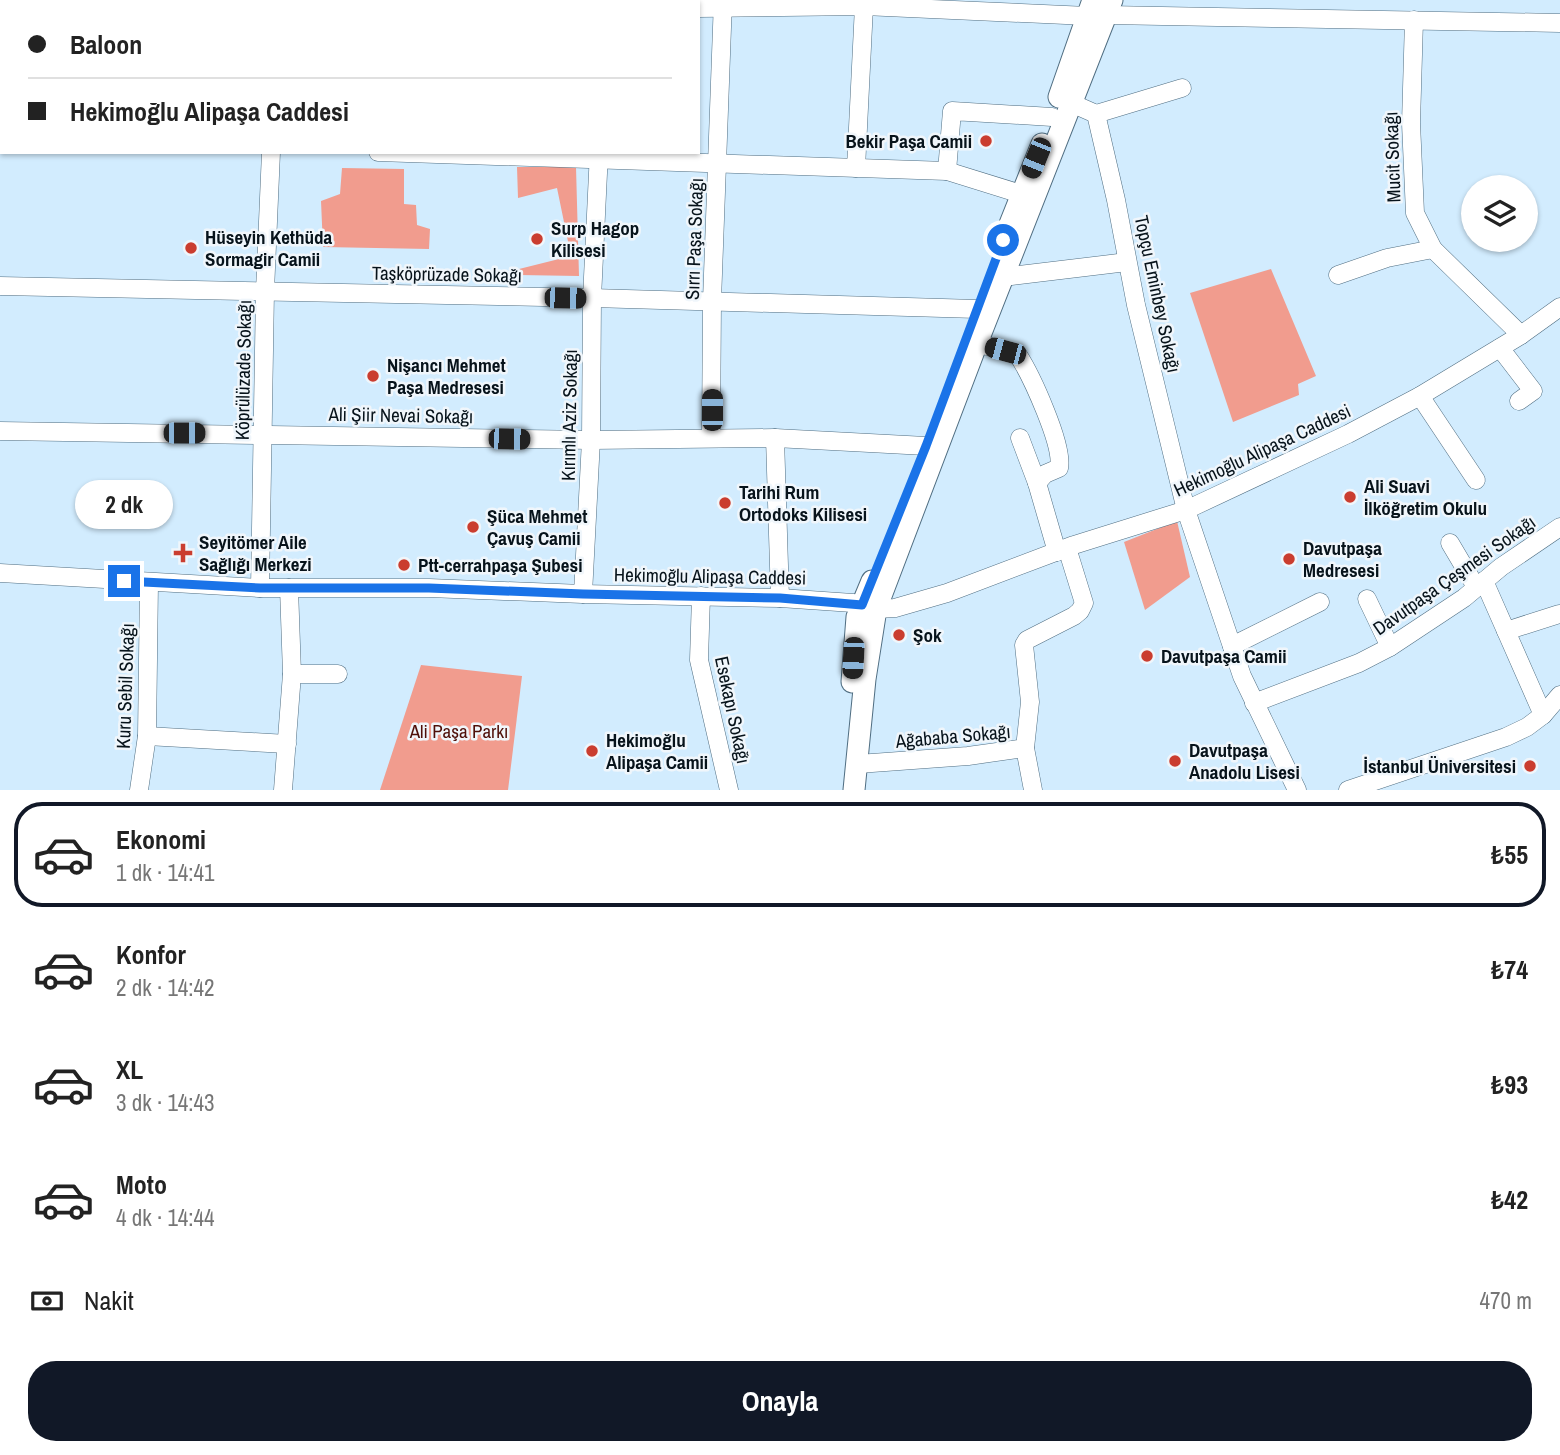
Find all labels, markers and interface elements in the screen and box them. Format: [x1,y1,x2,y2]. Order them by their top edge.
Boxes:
text: Baloon [70,27,142,62]
text: Hekimoğlu Alipaşa Caddesi [70,94,349,129]
street label: Mucit Sokağı [1377,111,1407,203]
place label: Bekir Paşa Camii [846,128,972,154]
marker: Bekir Paşa Camii [978,133,994,149]
car [1019,135,1054,181]
map controls [1461,175,1538,252]
button: layers [1461,175,1538,252]
street label: Sırrı Paşa Sokağı [679,178,709,300]
street label: Topçu Eminbey Sokağı [1129,213,1187,375]
place label: Surp Hagop Kilisesi [551,215,639,263]
place label: Hüseyin Kethüda Sormagir Camii [205,224,333,272]
route start [987,224,1019,256]
marker: Surp Hagop Kilisesi [529,231,545,247]
marker: Hüseyin Kethüda Sormagir Camii [183,240,199,256]
street label: Taşköprüzade Sokağı [372,260,522,288]
car [544,287,587,309]
street label: Köprülüzade Sokağı [229,300,257,440]
car [982,335,1029,367]
street label: Kırımlı Aziz Sokağı [555,349,583,481]
place label: Nişancı Mehmet Paşa Medresesi [387,352,506,400]
marker: Nişancı Mehmet Paşa Medresesi [365,368,381,384]
car [702,389,723,431]
street label: Hekimoğlu Alipaşa Caddesi [1169,398,1355,502]
street label: Ali Şiir Nevai Sokağı [327,401,474,429]
car [164,423,206,444]
car [488,428,531,450]
place label: Ali Suavi İlköğretim Okulu [1364,473,1487,521]
place label: Tarihi Rum Ortodoks Kilisesi [739,479,867,527]
callout: 2 dk [75,480,173,528]
text: 2 dk [105,489,143,520]
marker: Ali Suavi İlköğretim Okulu [1342,489,1358,505]
marker: Tarihi Rum Ortodoks Kilisesi [717,495,733,511]
place label: Şüca Mehmet Çavuş Camii [487,503,587,551]
street label: Davutpaşa Çeşmesi Sokağı [1367,509,1541,641]
marker: Şüca Mehmet Çavuş Camii [465,519,481,535]
place label: Seyitömer Aile Sağlığı Merkezi [199,529,312,577]
place label: Davutpaşa Medresesi [1303,535,1382,583]
marker: Seyitömer Aile Sağlığı Merkezi [173,543,193,563]
marker: Davutpaşa Medresesi [1281,551,1297,567]
place label: Ptt-cerrahpaşa Şubesi [418,552,583,578]
marker: Ptt-cerrahpaşa Şubesi [396,557,412,573]
street label: Hekimoğlu Alipaşa Caddesi [614,561,806,591]
route end [108,565,140,597]
place label: Şok [913,622,942,648]
street label: Kuru Sebil Sokağı [110,623,140,749]
marker: Şok [891,627,907,643]
car [842,636,865,680]
place label: Davutpaşa Camii [1161,643,1287,669]
marker: Davutpaşa Camii [1139,648,1155,664]
street label: Esekapı Sokağı [709,654,757,766]
park label: Ali Paşa Parkı [409,718,508,744]
street label: Ağababa Sokağı [893,718,1012,754]
place label: Hekimoğlu Alipaşa Camii [606,727,708,775]
place label: Davutpaşa Anadolu Lisesi [1189,737,1300,785]
marker: Hekimoğlu Alipaşa Camii [584,743,600,759]
marker: Davutpaşa Anadolu Lisesi [1167,753,1183,769]
place label: İstanbul Üniversitesi [1364,753,1516,779]
marker: İstanbul Üniversitesi [1522,758,1538,774]
text: Ekonomi [116,822,206,857]
icon: car [32,823,95,886]
text: ₺55 [1491,837,1528,872]
text: 1 dk · 14:41 [116,857,215,888]
text: Konfor [116,937,186,972]
icon: car [32,938,95,1001]
text: ₺74 [1491,952,1528,987]
text: 2 dk · 14:42 [116,972,215,1003]
text: XL [116,1052,143,1087]
icon: car [32,1053,95,1116]
text: ₺93 [1491,1067,1528,1102]
text: 3 dk · 14:43 [116,1087,215,1118]
text: Moto [116,1167,167,1202]
icon: car [32,1168,95,1231]
text: ₺42 [1491,1182,1528,1217]
text: 4 dk · 14:44 [116,1202,215,1233]
icon: cash [28,1282,66,1320]
text: Nakit [84,1283,134,1318]
text: 470 m [1480,1285,1532,1316]
button: Onayla [28,1361,1532,1441]

